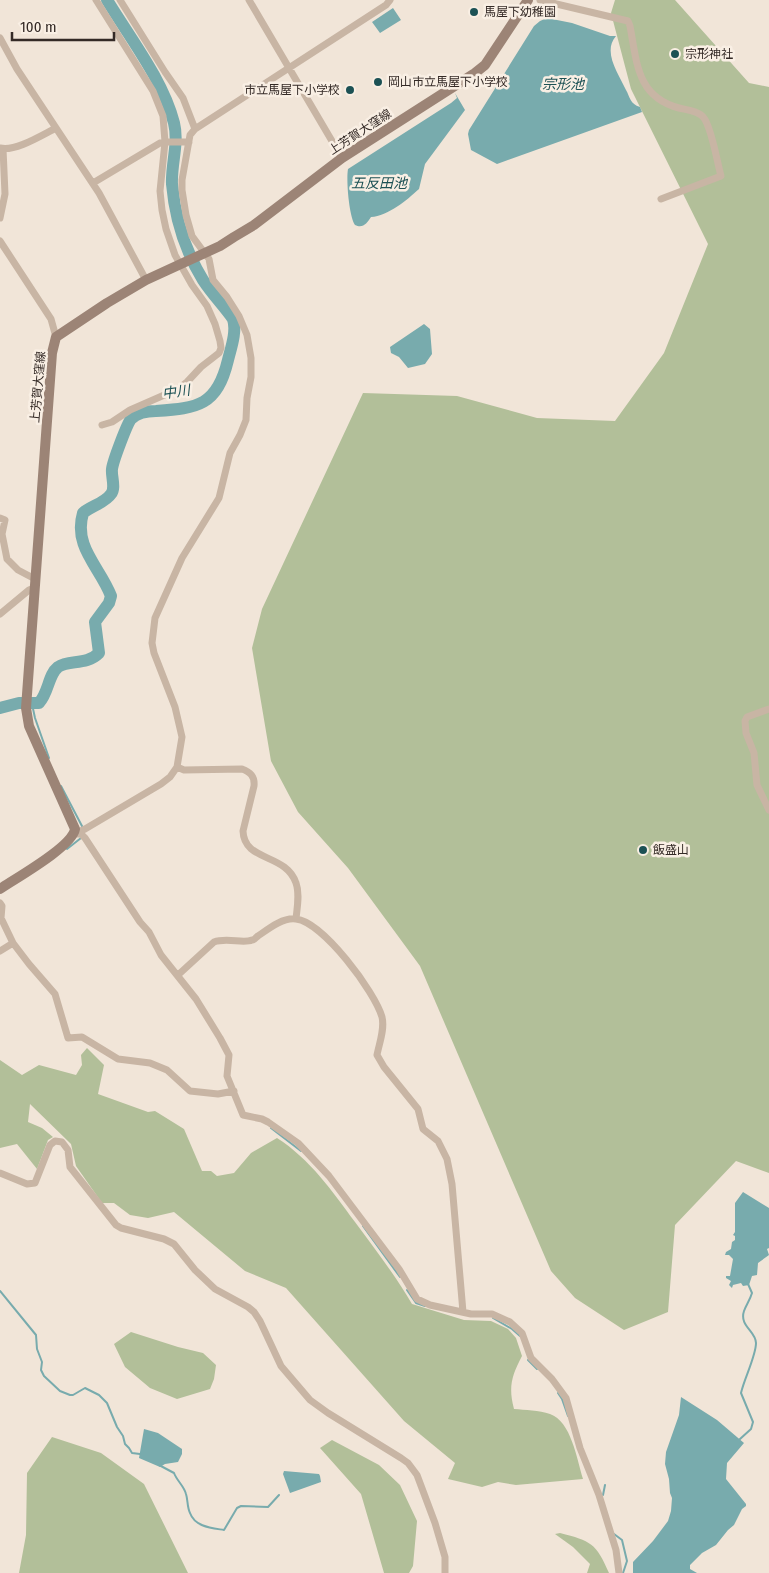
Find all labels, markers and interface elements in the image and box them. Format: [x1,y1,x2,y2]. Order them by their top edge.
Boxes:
place label: 馬屋下幼稚園 [484,5,556,19]
marker: 馬屋下幼稚園 [468,6,480,18]
scale bar [12,10,115,42]
text: 100 m [20,18,57,36]
place label: 宗形神社 [685,47,733,61]
marker: 宗形神社 [669,48,681,60]
place label: 岡山市立馬屋下小学校 [388,75,508,89]
marker: 岡山市立馬屋下小学校 [372,76,384,88]
water label: 宗形池 [542,76,586,93]
place label: 市立馬屋下小学校 [244,83,340,97]
marker: 市立馬屋下小学校 [344,84,356,96]
street label: 上芳賀大窪線 [326,107,394,157]
water label: 五反田池 [351,175,409,192]
street label: 上芳賀大窪線 [28,351,48,423]
water label: 中川 [161,381,193,402]
place label: 飯盛山 [653,843,689,857]
marker: 飯盛山 [637,844,649,856]

